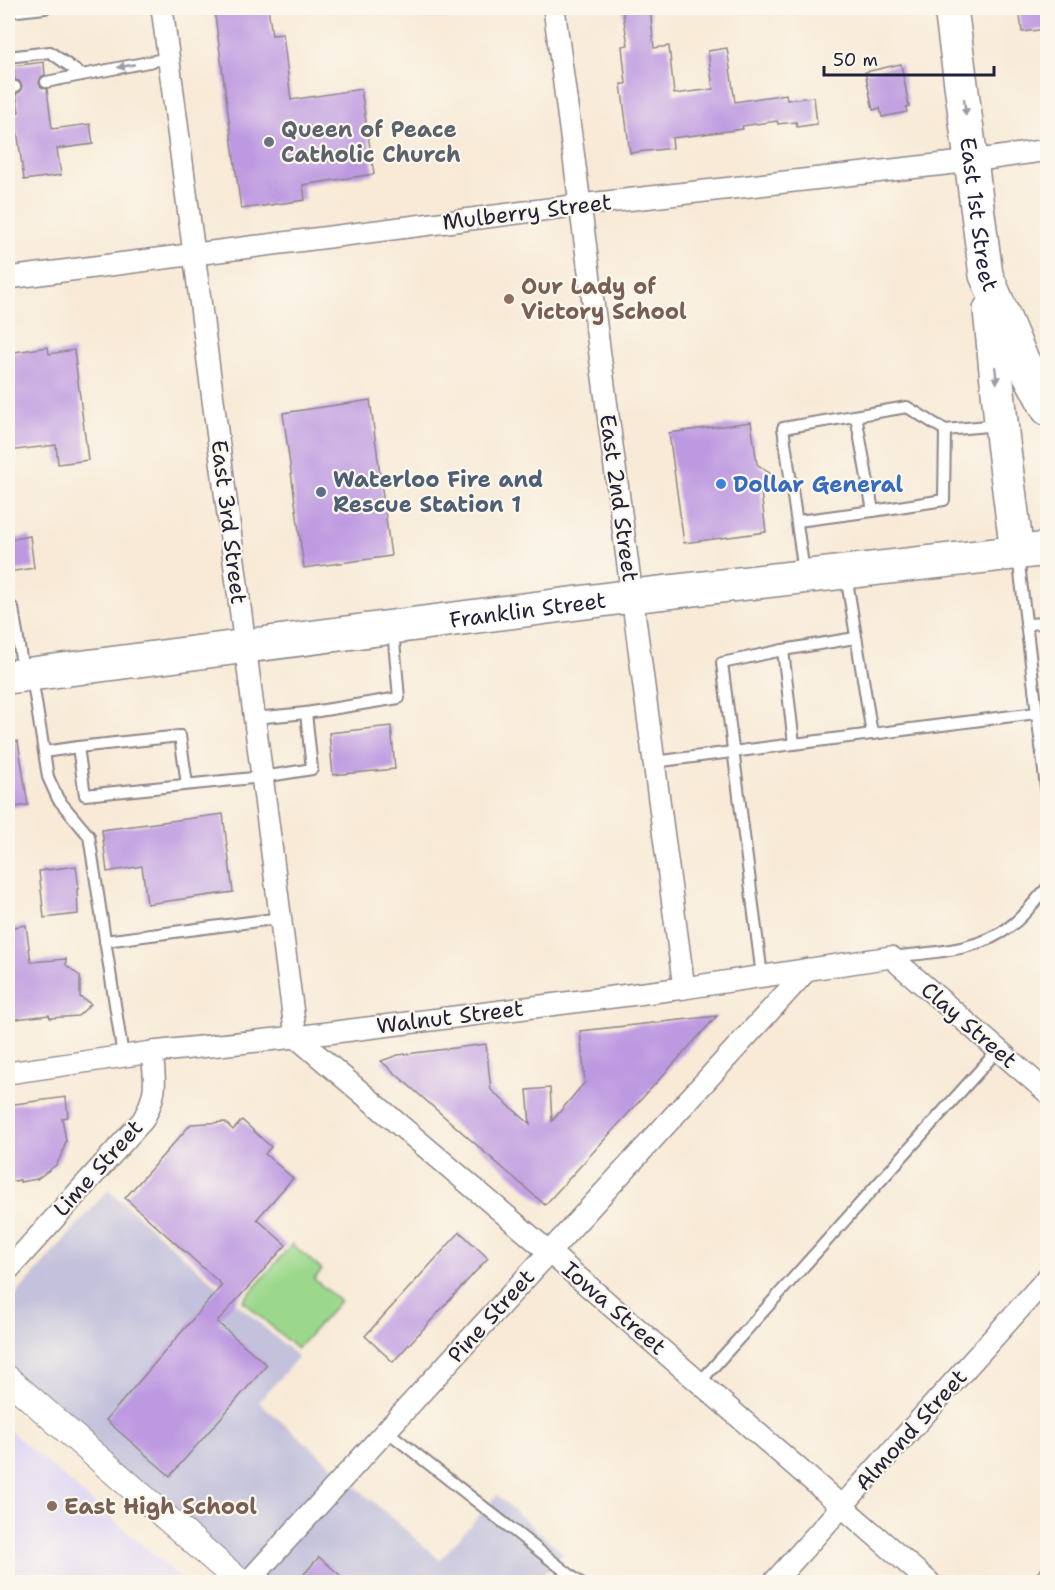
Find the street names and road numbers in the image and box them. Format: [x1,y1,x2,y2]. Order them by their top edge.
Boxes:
street label: East 1st Street [954,135,1006,296]
street label: Mulberry Street [441,187,613,237]
street label: East 2nd Street [593,412,645,584]
street label: East 3rd Street [205,438,253,606]
street label: Franklin Street [448,585,608,634]
street label: Clay Street [915,975,1023,1075]
street label: Walnut Street [375,994,525,1040]
street label: Lime Street [47,1113,149,1223]
street label: Iowa Street [556,1255,672,1361]
street label: Pine Street [441,1263,541,1369]
street label: Almond Street [849,1363,973,1497]

